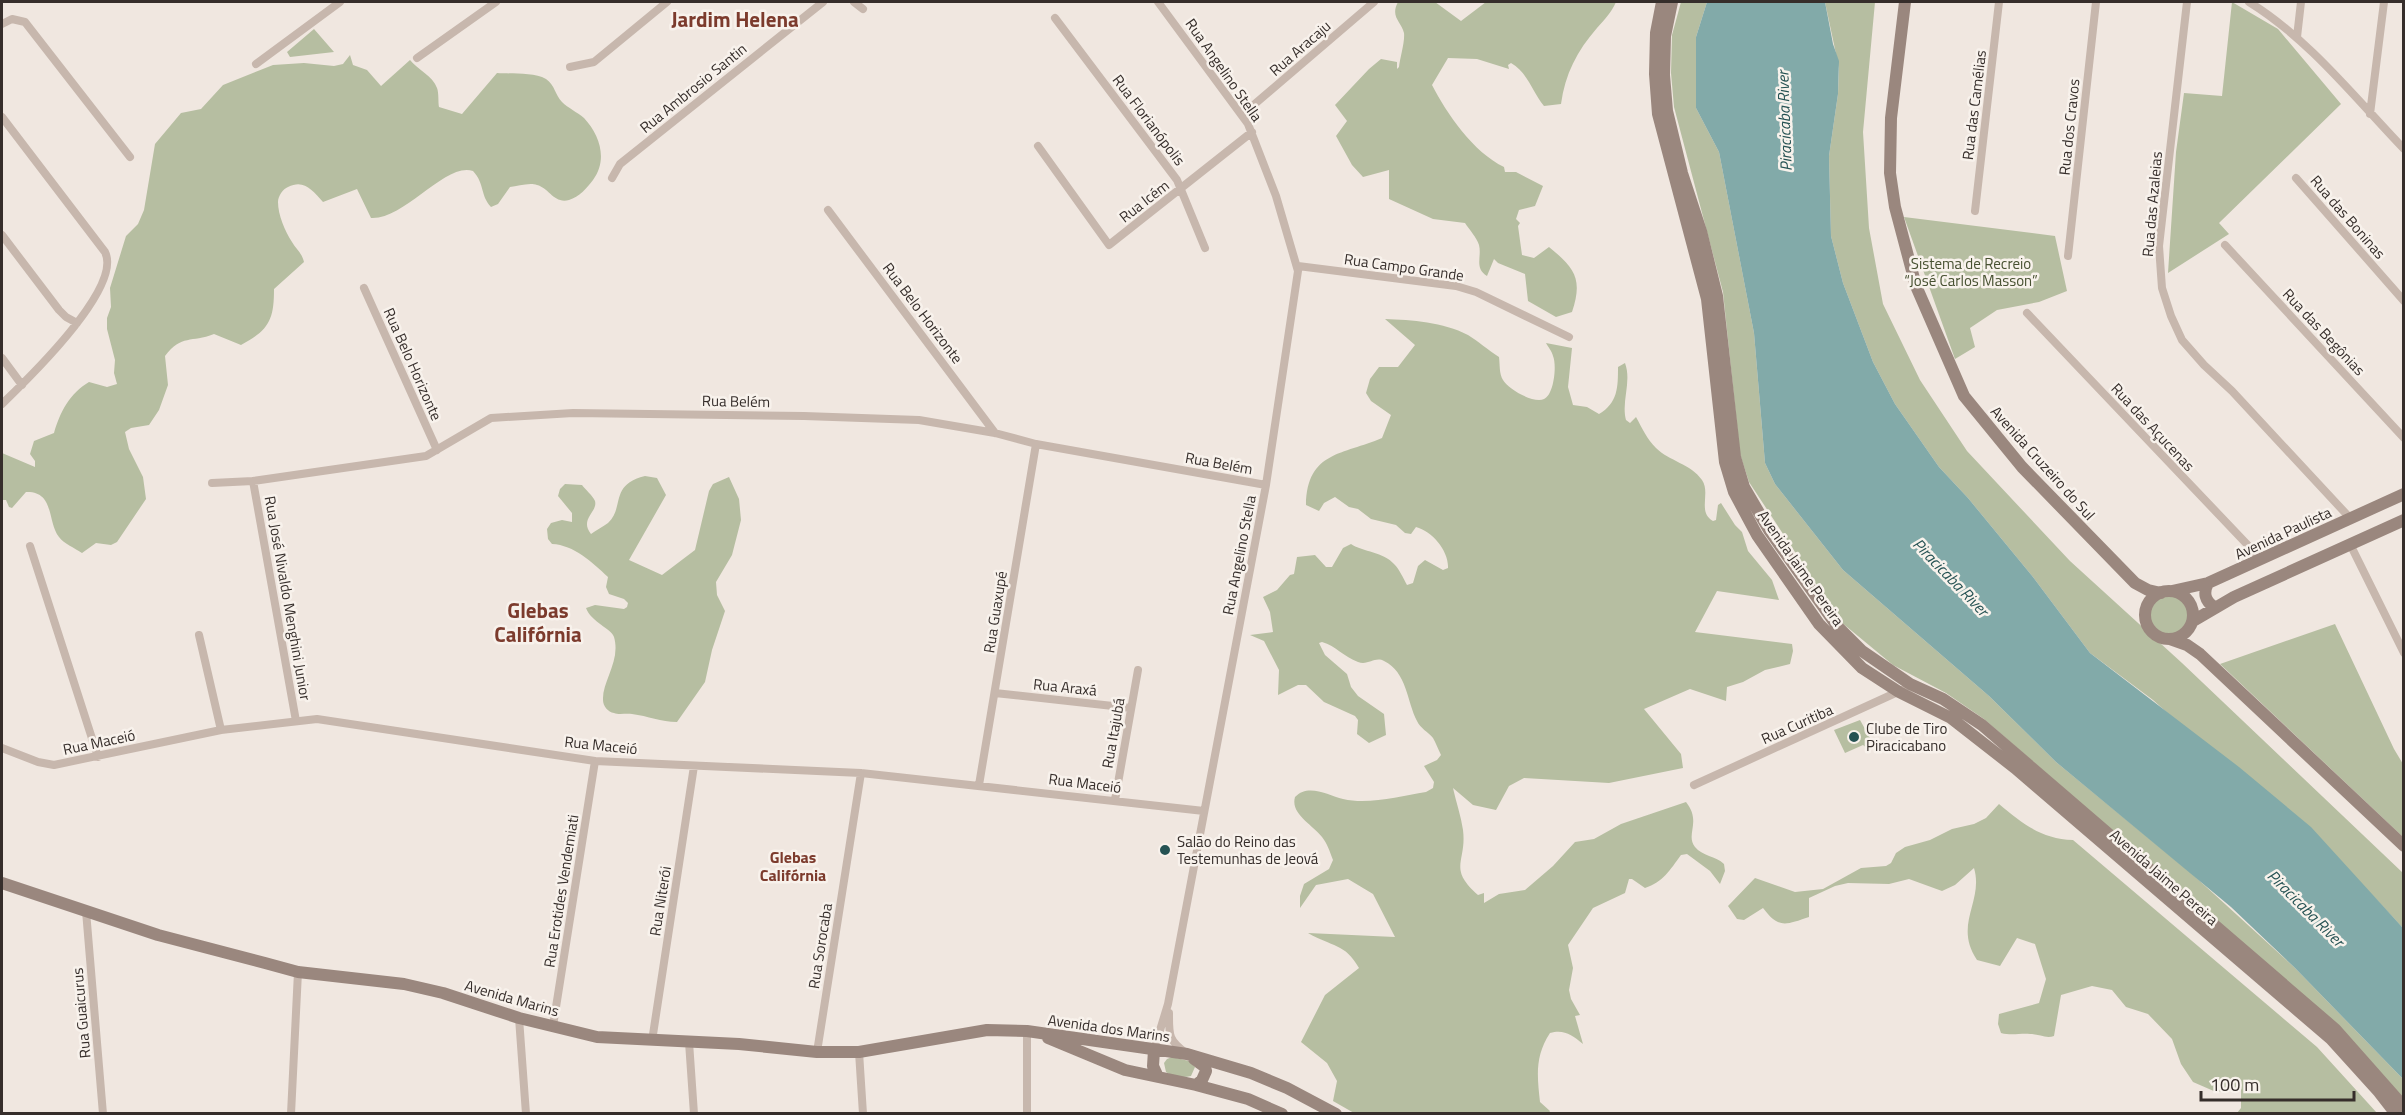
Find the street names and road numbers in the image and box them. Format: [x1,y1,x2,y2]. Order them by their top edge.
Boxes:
street label: Rua Angelino Stella [1180,14,1269,127]
street label: Rua Aracaju [1264,15,1336,81]
street label: Rua Ambrosio Santin [634,38,752,138]
street label: Rua das Camélias [1956,49,1992,161]
street label: Rua Florianópolis [1107,70,1191,170]
street label: Rua dos Cravos [2053,78,2085,176]
street label: Rua das Azaleias [2136,150,2168,258]
street label: Rua das Boninas [2305,170,2391,264]
street label: Rua Icém [1114,174,1174,228]
street label: Rua Campo Grande [1343,247,1465,287]
street label: Rua Belo Horizonte [877,258,969,368]
street label: Rua das Begônias [2277,283,2371,381]
street label: Rua Belo Horizonte [378,304,448,424]
street label: Rua das Açucenas [2106,378,2200,476]
street label: Rua Belém [702,389,770,413]
street label: Avenida Cruzeiro do Sul [1985,401,2101,525]
street label: Rua Belém [1183,446,1255,480]
street label: Rua Angelino Stella [1216,493,1262,617]
street label: Rua José Nivaldo Menghini Junior [259,494,317,702]
street label: Avenida Paulista [2231,500,2336,565]
street label: Avenida Jaime Pereira [1752,505,1850,631]
street label: Rua Guaxupé [977,569,1013,655]
street label: Rua Araxá [1032,672,1098,702]
street label: Rua Itajubá [1096,696,1131,770]
street label: Rua Curitiba [1757,698,1837,750]
street label: Rua Maceió [61,723,137,761]
street label: Rua Maceió [563,730,639,760]
street label: Rua Maceió [1047,767,1123,799]
street label: Rua Erotides Vendemiati [538,813,584,969]
street label: Avenida Jaime Pereira [2105,823,2224,931]
street label: Rua Niterói [643,864,677,938]
street label: Rua Sorocaba [802,901,838,990]
street label: Rua Guaicurus [66,967,96,1059]
street label: Avenida Marins [462,974,562,1022]
street label: Avenida dos Marins [1046,1008,1172,1048]

